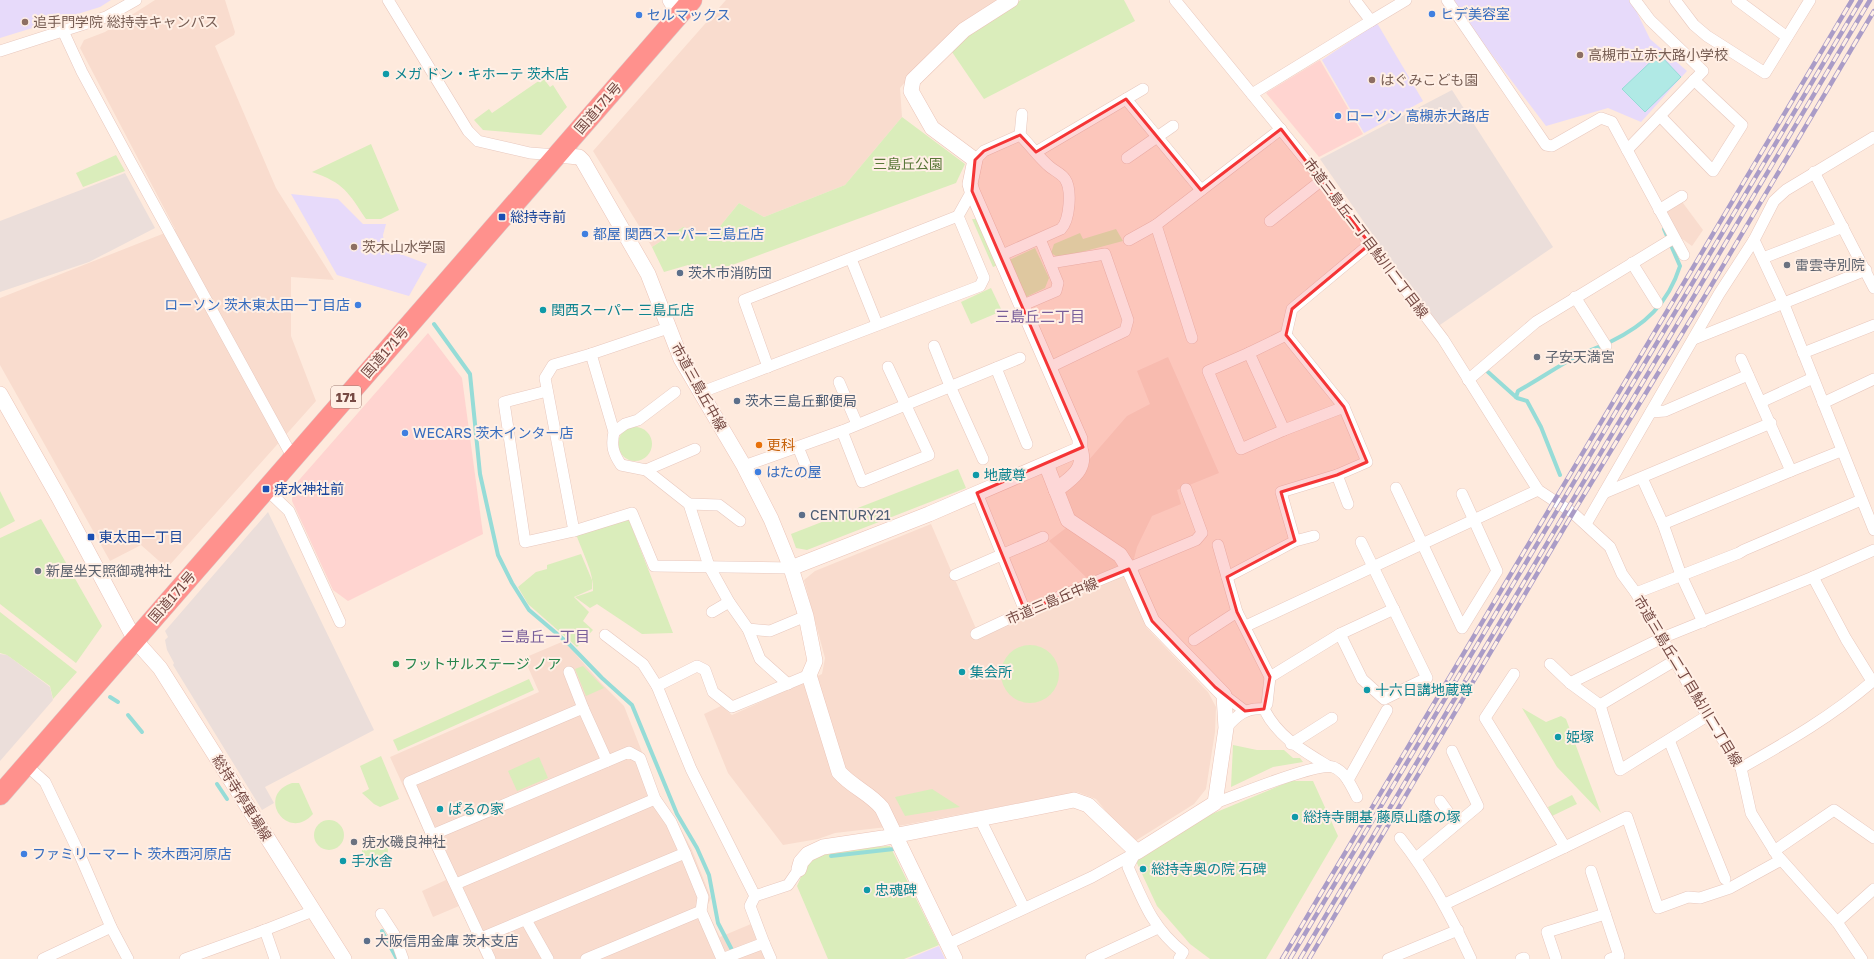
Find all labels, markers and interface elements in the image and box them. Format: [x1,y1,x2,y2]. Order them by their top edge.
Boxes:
place label: ヒデ美容室 [1440,5,1510,22]
place label: セルマックス [647,6,731,23]
marker: ヒデ美容室 [1427,9,1437,19]
marker: セルマックス [634,10,644,20]
place label: 追手門学院 総持寺キャンパス [33,13,219,30]
marker: 追手門学院 総持寺キャンパス [20,17,30,27]
place label: 高槻市立赤大路小学校 [1588,46,1728,63]
marker: 高槻市立赤大路小学校 [1575,50,1585,60]
place label: メガ ドン・キホーテ 茨木店 [394,65,569,82]
marker: メガ ドン・キホーテ 茨木店 [381,69,391,79]
place label: はぐみこども園 [1380,71,1478,88]
marker: はぐみこども園 [1367,75,1377,85]
street label: 国道171号 [571,78,625,137]
place label: ローソン 高槻赤大路店 [1346,107,1490,124]
marker: ローソン 高槻赤大路店 [1333,111,1343,121]
street label: 市道三島丘二丁目鮎川二丁目線 [1301,154,1432,321]
park label: 三島丘公園 [873,155,943,172]
place label: 総持寺前 [510,208,566,225]
marker: 総持寺前 [497,212,507,222]
place label: 都屋 関西スーパー三島丘店 [593,225,764,242]
marker: 都屋 関西スーパー三島丘店 [580,229,590,239]
place label: 茨木山水学園 [362,238,446,255]
marker: 茨木山水学園 [349,242,359,252]
place label: 雷雲寺別院 [1795,256,1865,273]
marker: 雷雲寺別院 [1782,260,1792,270]
place label: 茨木市消防団 [688,264,772,281]
marker: 茨木市消防団 [675,268,685,278]
place label: ローソン 茨木東太田一丁目店 [165,296,350,313]
marker: ローソン 茨木東太田一丁目店 [353,300,363,310]
place label: 関西スーパー 三島丘店 [551,301,694,318]
marker: 関西スーパー 三島丘店 [538,305,548,315]
district label: 三島丘二丁目 [995,307,1085,325]
street label: 国道171号 [358,322,412,381]
street label: 市道三島丘中線 [668,340,731,434]
place label: 子安天満宮 [1545,348,1615,365]
marker: 子安天満宮 [1532,352,1542,362]
road number: 171 [331,386,361,408]
place label: 茨木三島丘郵便局 [745,392,857,409]
marker: 茨木三島丘郵便局 [732,396,742,406]
place label: WECARS 茨木インター店 [413,424,574,441]
marker: WECARS 茨木インター店 [400,428,410,438]
place label: 更科 [767,436,795,453]
marker: 更科 [754,440,764,450]
place label: はたの屋 [766,463,822,480]
place label: 地蔵尊 [984,466,1026,483]
marker: はたの屋 [753,467,763,477]
marker: 地蔵尊 [971,470,981,480]
place label: 疣水神社前 [274,480,344,497]
marker: 疣水神社前 [261,484,271,494]
place label: CENTURY21 [810,506,891,523]
marker: CENTURY21 [797,510,807,520]
place label: 東太田一丁目 [99,528,183,545]
marker: 東太田一丁目 [86,532,96,542]
place label: 新屋坐天照御魂神社 [46,562,172,579]
marker: 新屋坐天照御魂神社 [33,566,43,576]
street label: 国道171号 [145,567,199,626]
street label: 市道三島丘中線 [1003,574,1100,628]
street label: 市道三島丘二丁目鮎川二丁目線 [1631,592,1746,769]
district label: 三島丘一丁目 [500,627,590,645]
place label: フットサルステージ ノア [404,655,561,672]
marker: フットサルステージ ノア [391,659,401,669]
place label: 集会所 [970,663,1012,680]
marker: 集会所 [957,667,967,677]
place label: 十六日講地蔵尊 [1375,681,1473,698]
marker: 十六日講地蔵尊 [1362,685,1372,695]
place label: 姫塚 [1566,728,1594,745]
marker: 姫塚 [1553,732,1563,742]
street label: 総持寺停車場線 [209,752,276,844]
place label: ぱるの家 [448,800,504,817]
marker: ぱるの家 [435,804,445,814]
place label: 総持寺開基 藤原山蔭の塚 [1303,808,1461,825]
marker: 総持寺開基 藤原山蔭の塚 [1290,812,1300,822]
place label: 疣水磯良神社 [362,833,446,850]
marker: 疣水磯良神社 [349,837,359,847]
place label: ファミリーマート 茨木西河原店 [32,845,232,862]
marker: ファミリーマート 茨木西河原店 [19,849,29,859]
place label: 手水舎 [351,852,393,869]
marker: 手水舎 [338,856,348,866]
place label: 総持寺奥の院 石碑 [1151,860,1267,877]
marker: 総持寺奥の院 石碑 [1138,864,1148,874]
place label: 忠魂碑 [875,881,917,898]
marker: 忠魂碑 [862,885,872,895]
place label: 大阪信用金庫 茨木支店 [375,932,519,949]
marker: 大阪信用金庫 茨木支店 [362,936,372,946]

